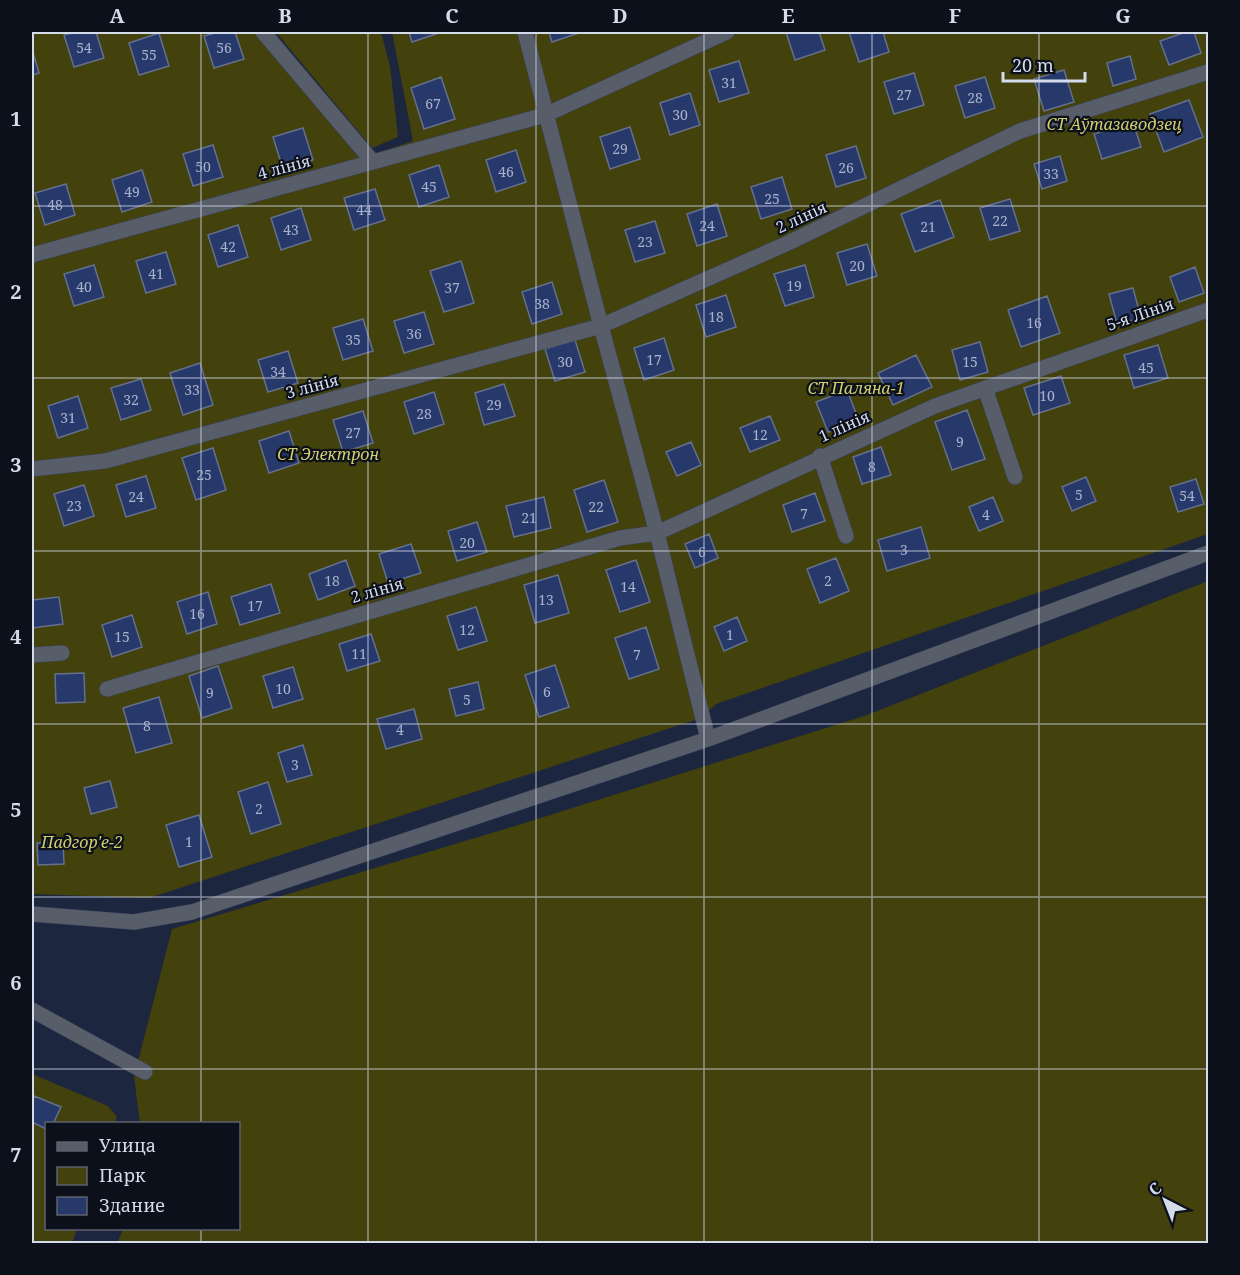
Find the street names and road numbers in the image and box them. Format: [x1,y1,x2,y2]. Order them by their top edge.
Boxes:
street label: 4 лінія [255,149,313,185]
street label: 2 лінія [772,196,830,238]
street label: 5-я Лінія [1103,292,1177,336]
street label: 3 лінія [283,368,341,404]
street label: 1 лінія [815,405,873,447]
street label: 2 лінія [348,572,406,608]

